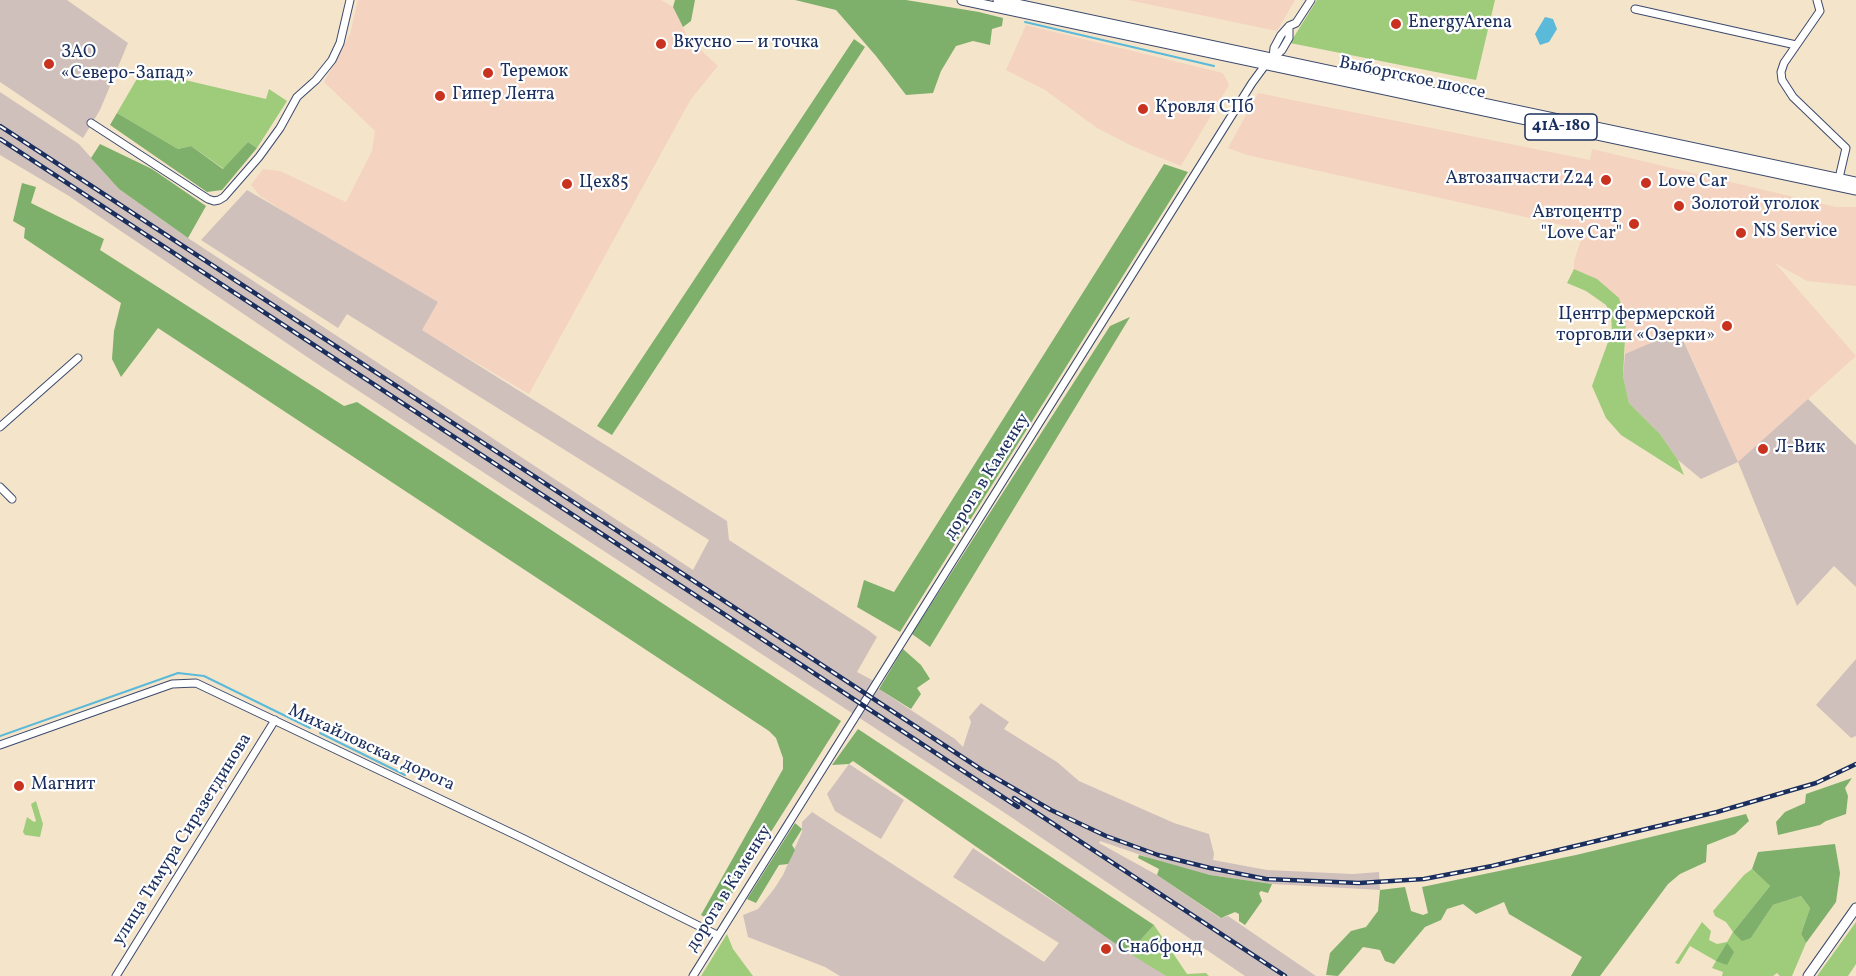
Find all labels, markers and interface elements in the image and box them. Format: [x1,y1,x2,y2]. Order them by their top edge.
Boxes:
place label: EnergyArena [1408,13,1512,35]
marker: EnergyArena [1389,17,1403,31]
place label: Вкусно — и точка [673,33,819,55]
marker: Вкусно — и точка [654,37,668,51]
place label: ЗАО «Северо-Запад» [61,43,194,86]
street label: Выборгское шоссе [1337,53,1487,105]
marker: ЗАО «Северо-Запад» [42,57,56,71]
place label: Теремок [500,62,568,84]
marker: Теремок [481,66,495,80]
place label: Гипер Лента [452,85,555,107]
marker: Гипер Лента [433,89,447,103]
place label: Кровля СПб [1155,98,1254,120]
marker: Кровля СПб [1136,102,1150,116]
road number: 41А-180 [1525,114,1597,140]
place label: Автозапчасти Z24 [1445,169,1594,191]
place label: Love Car [1658,172,1727,194]
place label: Цех85 [579,173,629,195]
marker: Автозапчасти Z24 [1599,173,1613,187]
marker: Love Car [1639,176,1653,190]
marker: Цех85 [560,177,574,191]
place label: Золотой уголок [1691,195,1819,217]
marker: Золотой уголок [1672,199,1686,213]
place label: Автоцентр "Love Car" [1532,203,1622,246]
marker: Автоцентр "Love Car" [1627,217,1641,231]
place label: NS Service [1753,222,1837,244]
marker: NS Service [1734,226,1748,240]
place label: Центр фермерской торговли «Озерки» [1556,305,1715,348]
marker: Центр фермерской торговли «Озерки» [1720,319,1734,333]
street label: дорога в Каменку [940,410,1036,544]
place label: Л-Вик [1775,438,1825,460]
marker: Л-Вик [1756,442,1770,456]
street label: Михайловская дорога [284,701,458,797]
street label: улица Тимура Сиразетдинова [109,730,257,950]
place label: Магнит [31,775,95,797]
marker: Магнит [12,779,26,793]
street label: дорога в Каменку [682,822,778,956]
place label: Снабфонд [1118,938,1203,960]
marker: Снабфонд [1099,942,1113,956]

